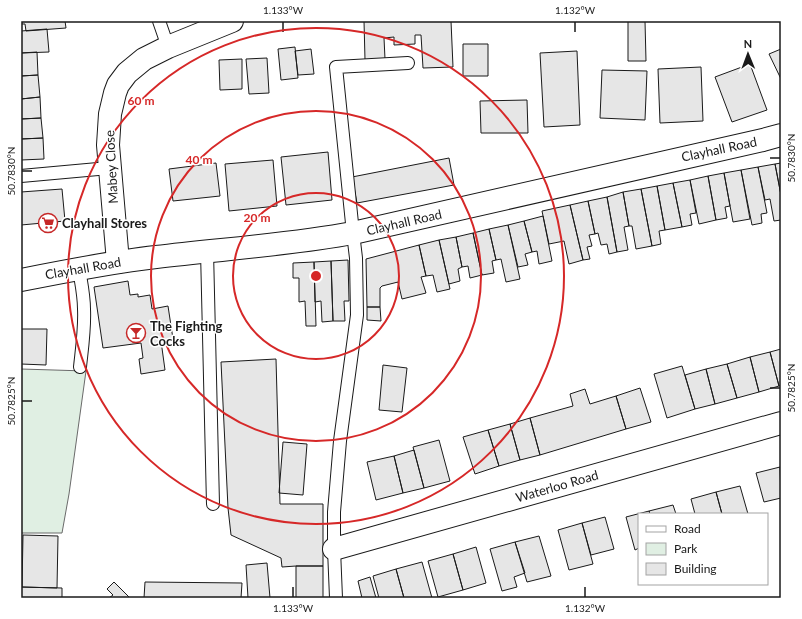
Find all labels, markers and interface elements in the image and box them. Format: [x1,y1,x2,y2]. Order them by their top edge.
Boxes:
text: 1.133°W [263,4,304,16]
text: 1.132°W [555,4,596,16]
north arrow [728,34,768,74]
text: N [743,37,752,50]
text: 60 m [128,93,154,108]
street label: Mabey Close [101,130,121,204]
street label: Clayhall Road [680,133,758,165]
text: 50.7830°N [785,134,797,182]
text: 50.7830°N [5,147,17,195]
text: 40 m [186,152,212,167]
street label: Clayhall Road [365,206,443,238]
text: 20 m [244,210,270,225]
supermarket icon: Clayhall Stores [37,212,59,234]
place label: Clayhall Stores [62,215,147,231]
street label: Clayhall Road [44,253,122,283]
centre of rings [309,269,323,283]
place label: The Fighting Cocks [150,318,223,349]
bar icon: The Fighting Cocks [125,322,147,344]
text: 50.7825°N [785,364,797,412]
text: 50.7825°N [5,377,17,425]
street label: Waterloo Road [514,467,600,505]
legend [638,513,768,585]
text: Road [674,521,701,536]
text: Park [674,541,698,556]
text: Building [674,561,717,576]
text: 1.133°W [273,602,314,614]
text: 1.132°W [565,602,606,614]

